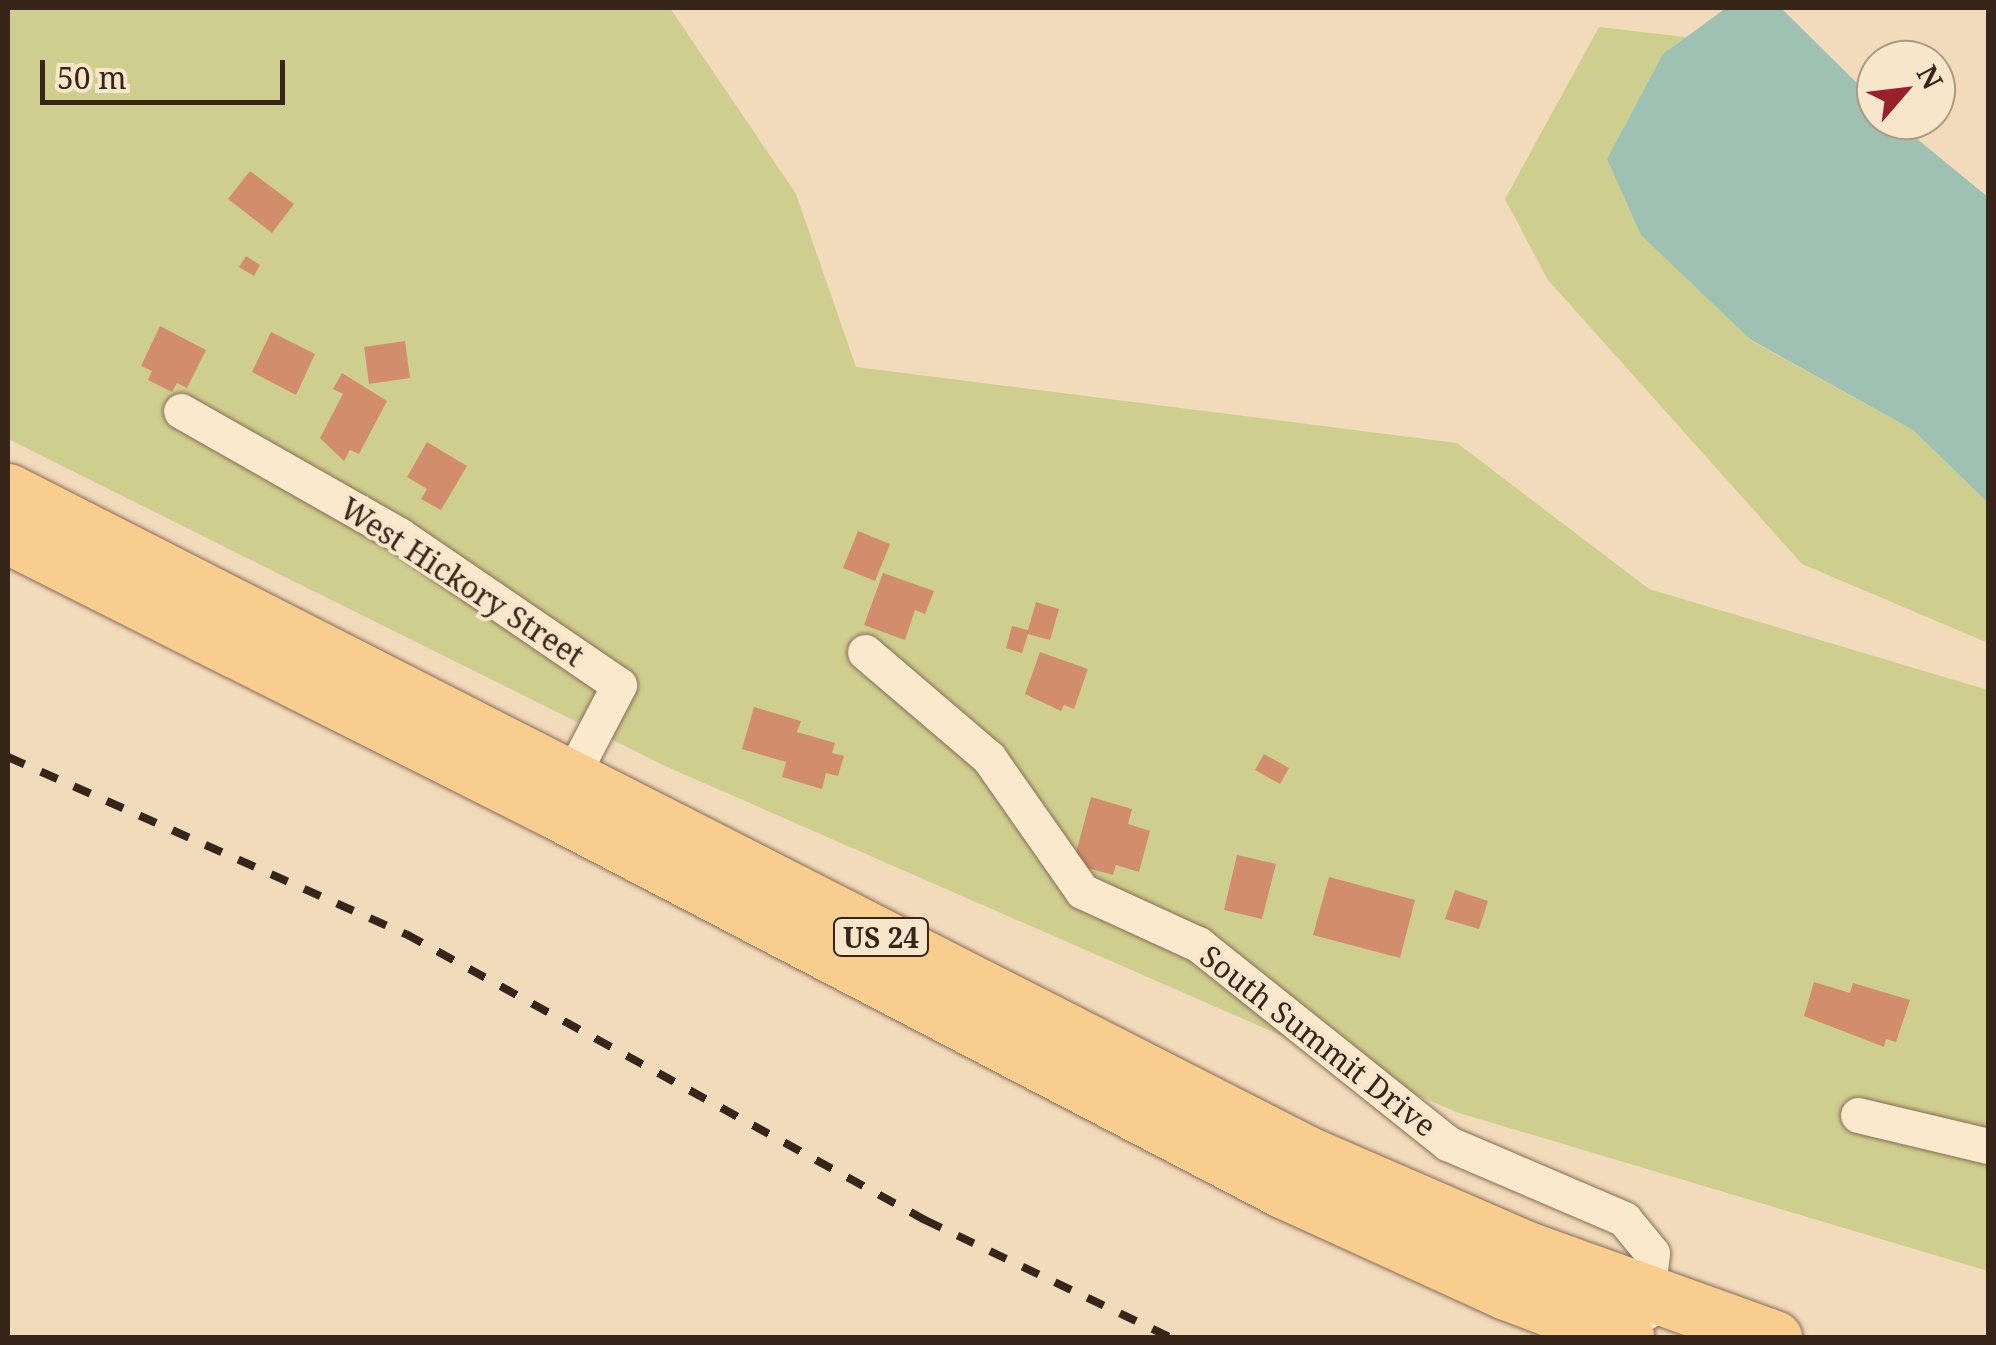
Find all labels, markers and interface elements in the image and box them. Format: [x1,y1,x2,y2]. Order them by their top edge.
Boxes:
scale bar [45,40,290,102]
north arrow [1856,40,1956,140]
text: 50 m [57,57,127,98]
text: N [1909,58,1953,96]
street label: West Hickory Street [334,490,590,674]
road number: US 24 [831,914,931,960]
street label: South Summit Drive [1193,938,1443,1144]

